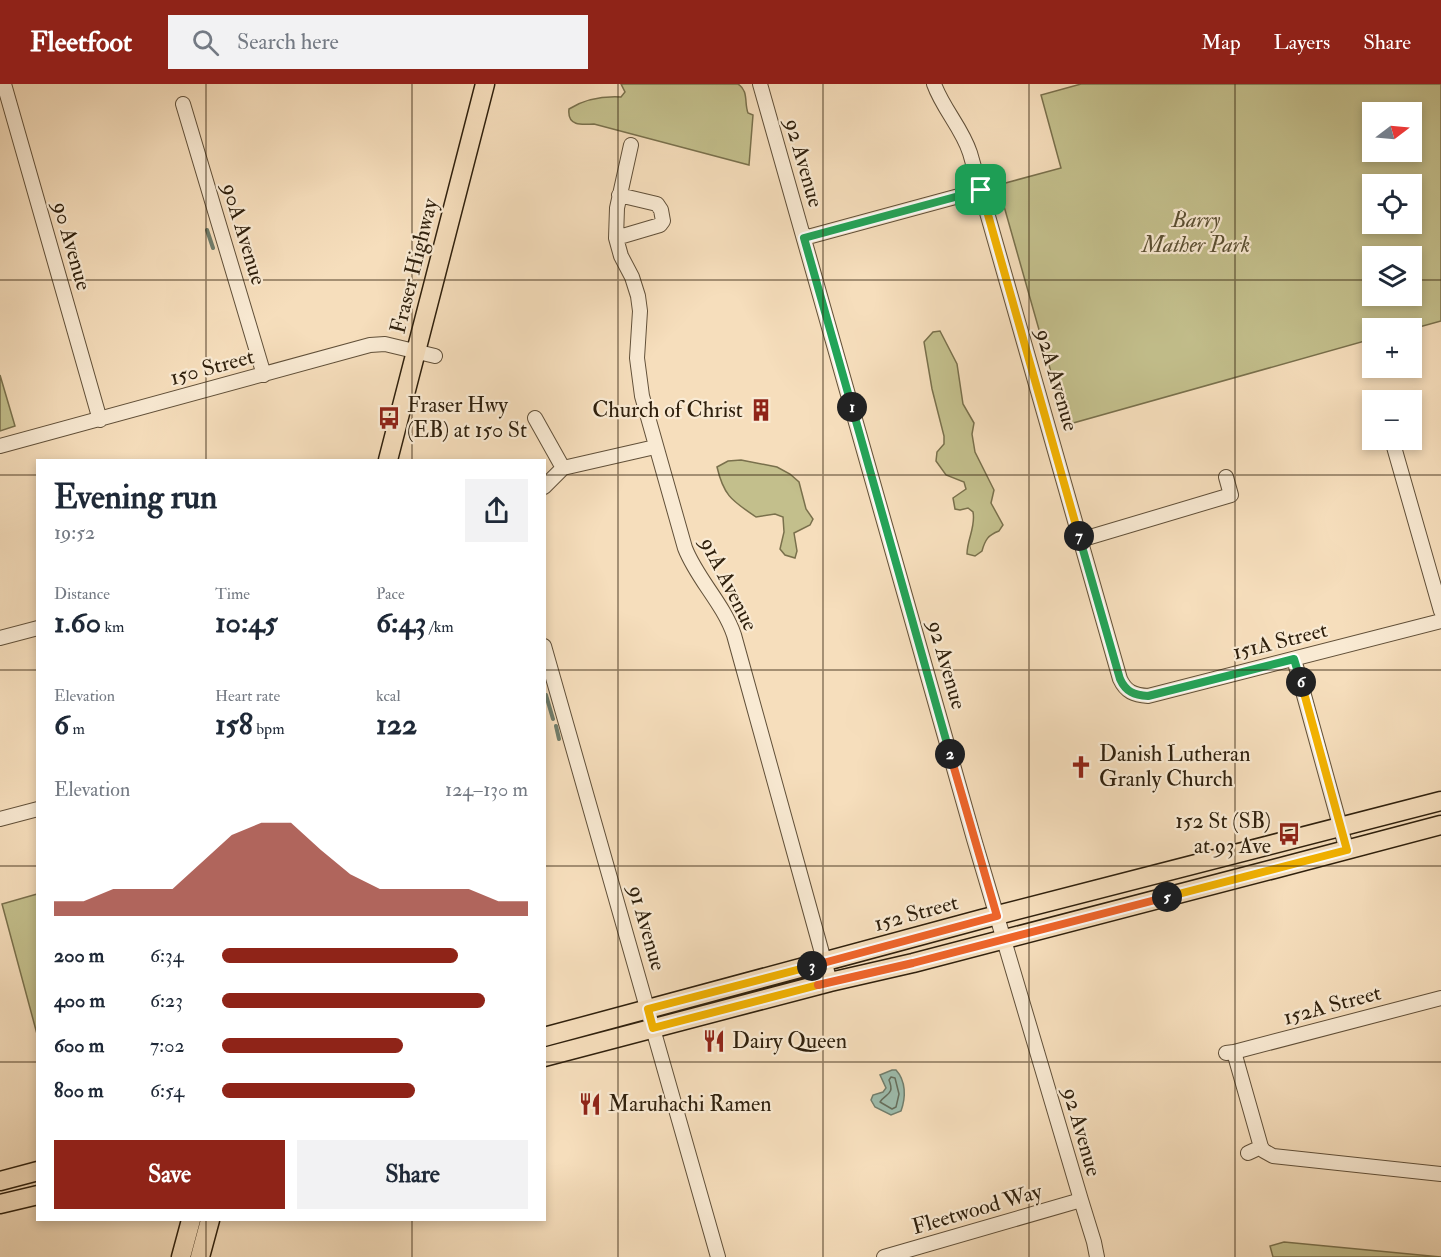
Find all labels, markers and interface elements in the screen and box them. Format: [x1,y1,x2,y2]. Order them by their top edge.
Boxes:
search box [168,15,588,69]
text: Fleetfoot [30,25,132,60]
icon: search [189,26,222,59]
text: Search here [237,28,339,56]
text: Map [1201,29,1241,56]
text: Layers [1274,29,1330,56]
text: Share [1363,29,1411,56]
north arrow [1362,102,1422,162]
map controls [1362,102,1422,450]
street label: 92 Avenue [777,114,830,210]
pin [955,164,1006,215]
icon: arrive [964,173,997,206]
button: locate [1362,174,1422,234]
street label: 90A Avenue [215,178,273,288]
street label: Fraser Highway [384,195,444,336]
street label: 90 Avenue [45,197,98,294]
park label: Barry Mather Park [1140,206,1250,259]
button: layers [1362,246,1422,306]
button: + [1362,318,1422,378]
street label: 92A Avenue [1029,324,1085,434]
street label: 150 Street [167,342,257,392]
button: − [1362,390,1422,450]
place label: Fraser Hwy (EB) at 150 St [407,391,527,444]
pin: 1 [837,392,867,422]
place label: Church of Christ [592,396,743,424]
building icon: Church of Christ [748,397,774,423]
text: 1 [849,397,855,417]
bus stop icon: Fraser Hwy (EB) at 150 St [376,405,402,431]
text: Evening run [54,477,217,518]
button: share [465,479,528,542]
text: 19:52 [54,520,95,545]
pin: 7 [1064,521,1094,551]
text: 7 [1075,526,1083,546]
street label: 91A Avenue [693,531,764,636]
text: Distance [54,584,110,604]
text: Time [215,584,250,604]
text: Pace [376,584,405,604]
text: 1.60 [54,604,101,641]
text: 10:45 [215,604,278,641]
text: 6:43 [376,604,426,641]
street label: 92 Avenue [920,616,973,712]
street label: 151A Street [1230,616,1330,666]
text: km [101,617,124,637]
text: /km [426,617,454,637]
pin: 6 [1286,667,1316,697]
text: 6 [1297,672,1305,692]
text: Elevation [54,686,115,706]
text: Heart rate [215,686,280,706]
text: kcal [376,686,401,706]
text: 6 [54,706,69,743]
text: 158 [215,706,253,743]
text: 122 [376,706,417,743]
text: m [69,719,85,739]
text: bpm [253,719,285,739]
pin: 2 [935,739,965,769]
place label: Danish Lutheran Granly Church [1099,740,1251,793]
text: 2 [946,744,954,764]
church icon: Danish Lutheran Granly Church [1068,754,1094,780]
text: Elevation [54,777,130,802]
text: 124–130 m [445,777,528,802]
place label: 152 St (SB) at 93 Ave [1175,807,1271,860]
bus stop icon: 152 St (SB) at 93 Ave [1276,821,1302,847]
street label: 91 Avenue [621,880,672,974]
pin: 5 [1152,882,1182,912]
text: 5 [1163,887,1171,907]
street label: 152 Street [871,888,961,938]
text: 200 m [54,943,104,968]
text: 6:34 [150,943,183,968]
pin: 3 [797,951,827,981]
text: 3 [809,956,815,976]
street label: 152A Street [1280,979,1384,1031]
text: 400 m [54,988,105,1013]
text: 6:23 [150,988,183,1013]
place label: Dairy Queen [732,1027,847,1055]
restaurant icon: Dairy Queen [701,1028,727,1054]
text: 600 m [54,1033,104,1058]
text: 7:02 [150,1033,185,1058]
text: 800 m [54,1078,104,1103]
text: 6:54 [150,1078,184,1103]
street label: 92 Avenue [1055,1083,1108,1179]
place label: Maruhachi Ramen [608,1090,772,1118]
restaurant icon: Maruhachi Ramen [577,1091,603,1117]
button: Save [54,1140,285,1209]
button: Share [297,1140,528,1209]
street label: Fleetwood Way [909,1177,1046,1241]

